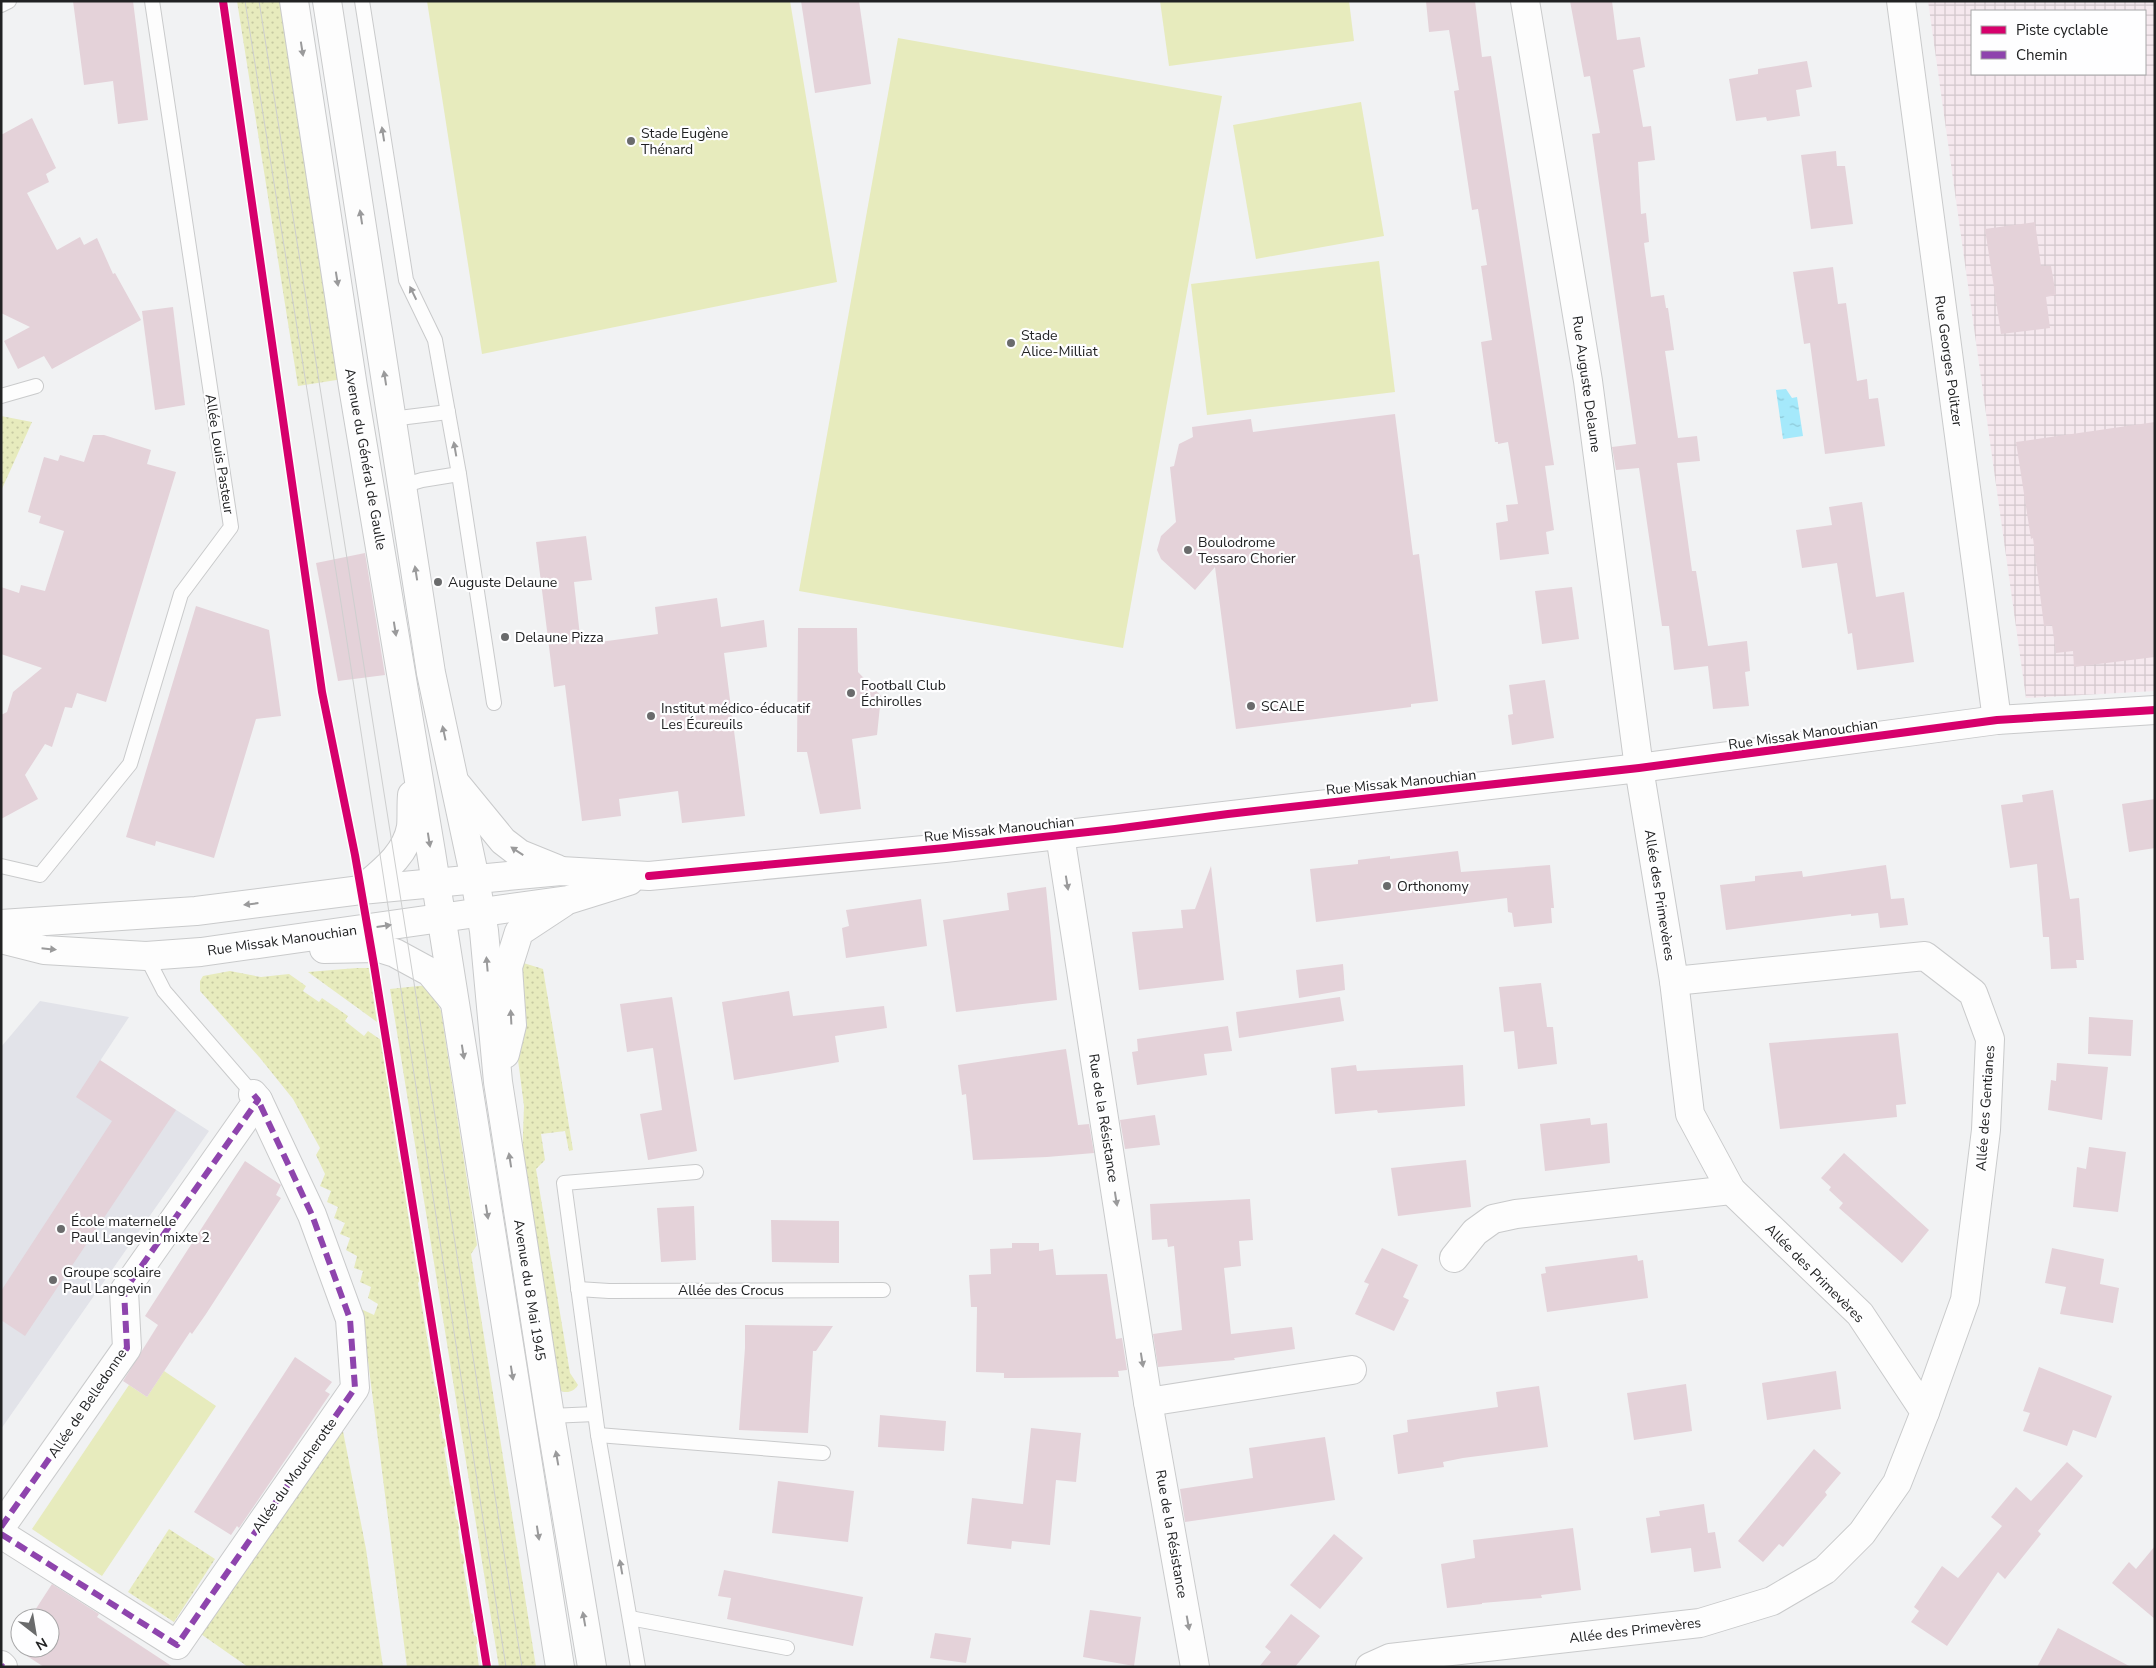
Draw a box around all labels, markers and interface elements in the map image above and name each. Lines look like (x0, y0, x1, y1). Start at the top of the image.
legend (1971, 10, 2146, 75)
text: Piste cyclable (2016, 20, 2108, 40)
one-way arrow (298, 42, 306, 58)
text: Chemin (2016, 45, 2067, 65)
place label: Stade Eugène Thénard (641, 124, 728, 159)
one-way arrow (378, 126, 386, 142)
marker: Stade Eugène Thénard (625, 135, 637, 147)
one-way arrow (356, 209, 364, 225)
one-way arrow (333, 272, 341, 288)
one-way arrow (408, 286, 416, 300)
street label: Rue Georges Politzer (1930, 294, 1967, 428)
street label: Rue Auguste Delaune (1568, 315, 1605, 454)
place label: Stade Alice-Milliat (1021, 326, 1098, 361)
marker: Stade Alice-Milliat (1005, 337, 1017, 349)
street label: Avenue du Général de Gaulle (340, 367, 391, 551)
one-way arrow (381, 370, 389, 386)
street label: Allée Louis Pasteur (201, 393, 238, 516)
one-way arrow (450, 440, 458, 456)
place label: Boulodrome Tessaro Chorier (1198, 533, 1296, 568)
marker: Boulodrome Tessaro Chorier (1182, 544, 1194, 556)
one-way arrow (411, 565, 419, 581)
place label: Auguste Delaune (448, 573, 557, 592)
marker: Auguste Delaune (432, 576, 444, 588)
one-way arrow (391, 622, 399, 638)
place label: Delaune Pizza (515, 628, 604, 647)
marker: Delaune Pizza (499, 631, 511, 643)
place label: Football Club Échirolles (861, 676, 946, 711)
marker: Football Club Échirolles (845, 687, 857, 699)
place label: SCALE (1261, 697, 1305, 716)
place label: Institut médico-éducatif Les Écureuils (661, 699, 810, 734)
marker: SCALE (1245, 700, 1257, 712)
marker: Institut médico-éducatif Les Écureuils (645, 710, 657, 722)
street label: Rue Missak Manouchian (1727, 715, 1879, 754)
one-way arrow (440, 726, 448, 741)
street label: Rue Missak Manouchian (1325, 765, 1477, 800)
street label: Rue Missak Manouchian (923, 812, 1075, 847)
street label: Allée des Primevères (1640, 828, 1679, 962)
one-way arrow (426, 832, 434, 848)
one-way arrow (510, 846, 523, 855)
one-way arrow (1063, 876, 1071, 892)
place label: Orthonomy (1397, 877, 1469, 896)
marker: Orthonomy (1381, 880, 1393, 892)
one-way arrow (243, 901, 259, 909)
street label: Rue Missak Manouchian (206, 921, 358, 960)
one-way arrow (376, 921, 392, 929)
one-way arrow (41, 946, 57, 954)
one-way arrow (483, 955, 491, 971)
one-way arrow (507, 1009, 515, 1025)
one-way arrow (459, 1044, 467, 1060)
street label: Allée des Gentianes (1972, 1044, 1999, 1172)
street label: Rue de la Résistance (1084, 1052, 1123, 1184)
one-way arrow (506, 1151, 514, 1167)
one-way arrow (1113, 1192, 1121, 1208)
one-way arrow (484, 1204, 492, 1220)
place label: École maternelle Paul Langevin mixte 2 (71, 1212, 210, 1247)
street label: Avenue du 8 Mai 1945 (509, 1218, 550, 1362)
street label: Allée des Primevères (1761, 1220, 1869, 1327)
marker: École maternelle Paul Langevin mixte 2 (55, 1223, 67, 1235)
place label: Groupe scolaire Paul Langevin (63, 1263, 161, 1298)
marker: Groupe scolaire Paul Langevin (47, 1274, 59, 1286)
street label: Allée des Crocus (678, 1281, 784, 1300)
street label: Allée de Belledonne (44, 1345, 131, 1462)
one-way arrow (1138, 1352, 1146, 1368)
one-way arrow (509, 1365, 517, 1381)
street label: Allée du Moucherotte (248, 1414, 341, 1536)
one-way arrow (552, 1450, 560, 1466)
street label: Rue de la Résistance (1151, 1468, 1192, 1600)
one-way arrow (534, 1525, 542, 1541)
one-way arrow (617, 1558, 625, 1574)
north arrow (10, 1608, 60, 1658)
one-way arrow (580, 1610, 588, 1626)
street label: Allée des Primevères (1568, 1613, 1702, 1648)
one-way arrow (1184, 1616, 1192, 1632)
text: N (32, 1633, 51, 1655)

